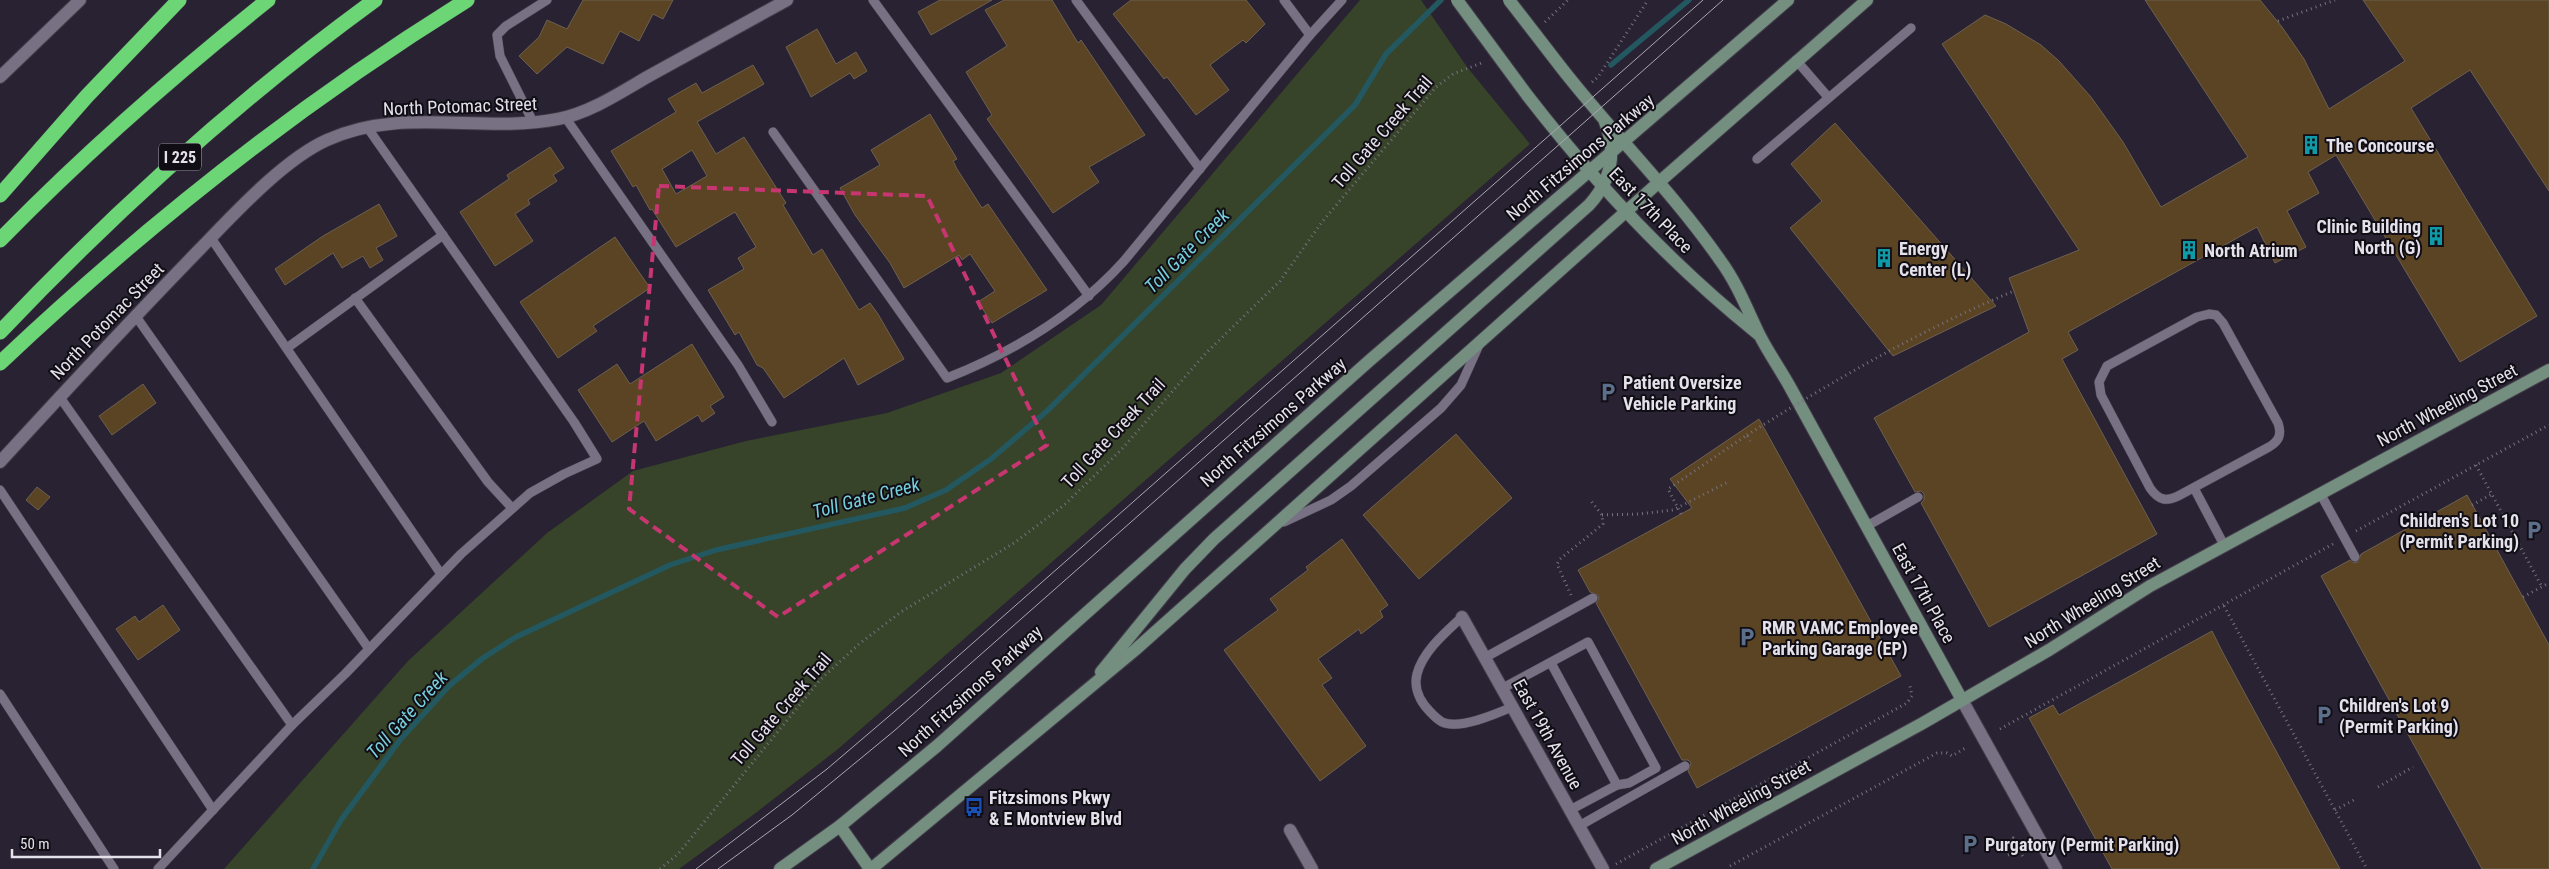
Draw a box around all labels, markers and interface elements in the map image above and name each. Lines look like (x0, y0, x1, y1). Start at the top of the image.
street label: Toll Gate Creek Trail (1327, 71, 1437, 193)
street label: North Fitzsimons Parkway (1502, 89, 1658, 225)
street label: North Potomac Street (383, 93, 537, 119)
building icon: The Concourse (2300, 134, 2322, 156)
place label: The Concourse (2326, 135, 2435, 156)
road number: I 225 (159, 144, 201, 170)
street label: East 17th Place (1605, 163, 1697, 257)
water label: Toll Gate Creek (1140, 203, 1235, 298)
place label: Clinic Building North (G) (2316, 216, 2421, 259)
building icon: Clinic Building North (G) (2425, 225, 2447, 247)
place label: Energy Center (L) (1899, 238, 1971, 281)
building icon: North Atrium (2178, 239, 2200, 261)
place label: North Atrium (2204, 240, 2298, 261)
building icon: Energy Center (L) (1873, 247, 1895, 269)
street label: North Potomac Street (46, 258, 168, 384)
street label: North Fitzsimons Parkway (1196, 353, 1350, 491)
street label: North Wheeling Street (2373, 359, 2521, 451)
place label: Patient Oversize Vehicle Parking (1623, 372, 1742, 414)
street label: Toll Gate Creek Trail (1057, 374, 1169, 492)
parking icon: Patient Oversize Vehicle Parking (1597, 381, 1619, 403)
water label: Toll Gate Creek (810, 472, 923, 523)
place label: Children's Lot 10 (Permit Parking) (2399, 510, 2519, 553)
parking icon: Children's Lot 10 (Permit Parking) (2523, 519, 2545, 541)
street label: East 17th Place (1888, 540, 1960, 646)
street label: North Wheeling Street (2020, 552, 2164, 652)
place label: RMR VAMC Employee Parking Garage (EP) (1762, 617, 1918, 660)
street label: North Fitzsimons Parkway (894, 621, 1047, 761)
parking icon: RMR VAMC Employee Parking Garage (EP) (1736, 626, 1758, 648)
street label: Toll Gate Creek Trail (726, 648, 836, 770)
water label: Toll Gate Creek (362, 666, 453, 764)
street label: East 19th Avenue (1509, 675, 1587, 793)
place label: Children's Lot 9 (Permit Parking) (2339, 695, 2459, 738)
parking icon: Children's Lot 9 (Permit Parking) (2313, 704, 2335, 726)
street label: North Wheeling Street (1668, 755, 1814, 849)
place label: Fitzsimons Pkwy & E Montview Blvd (989, 787, 1122, 829)
bus stop icon: Fitzsimons Pkwy & E Montview Blvd (963, 796, 985, 818)
scale bar (12, 826, 160, 858)
parking icon: Purgatory (Permit Parking) (1959, 833, 1981, 855)
place label: Purgatory (Permit Parking) (1985, 834, 2179, 856)
text: 50 m (20, 835, 50, 853)

